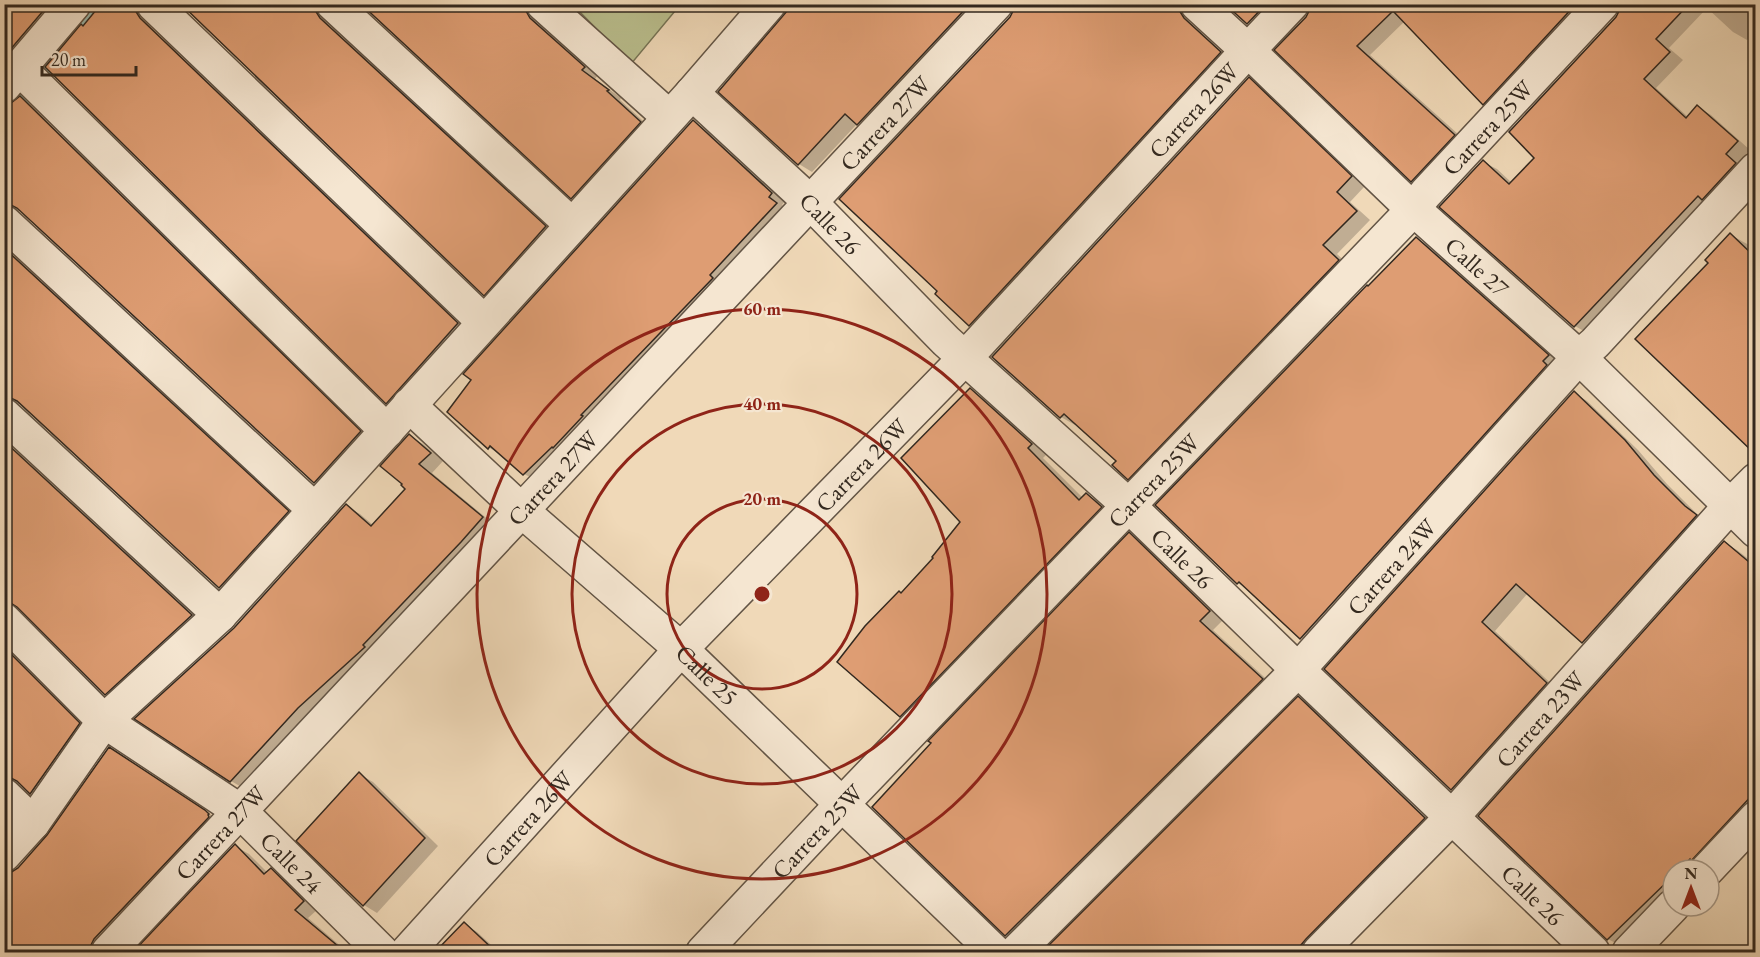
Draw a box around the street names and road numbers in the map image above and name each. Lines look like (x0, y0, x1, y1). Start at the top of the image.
street label: Carrera 26W (1141, 55, 1246, 164)
street label: Carrera 27W (832, 68, 937, 177)
street label: Carrera 25W (1435, 72, 1540, 182)
street label: Calle 26 (793, 185, 868, 261)
street label: Calle 27 (1439, 230, 1516, 303)
street label: Carrera 26W (808, 410, 914, 518)
street label: Carrera 27W (500, 423, 605, 532)
street label: Carrera 25W (1100, 426, 1206, 534)
street label: Carrera 24W (1340, 511, 1443, 621)
street label: Calle 26 (1145, 520, 1220, 595)
street label: Calle 25 (669, 637, 745, 712)
street label: Carrera 23W (1488, 663, 1592, 774)
street label: Carrera 26W (476, 763, 580, 873)
street label: Carrera 25W (764, 776, 870, 885)
street label: Carrera 27W (168, 777, 273, 887)
street label: Calle 24 (254, 825, 330, 900)
street label: Calle 26 (1495, 857, 1571, 932)

